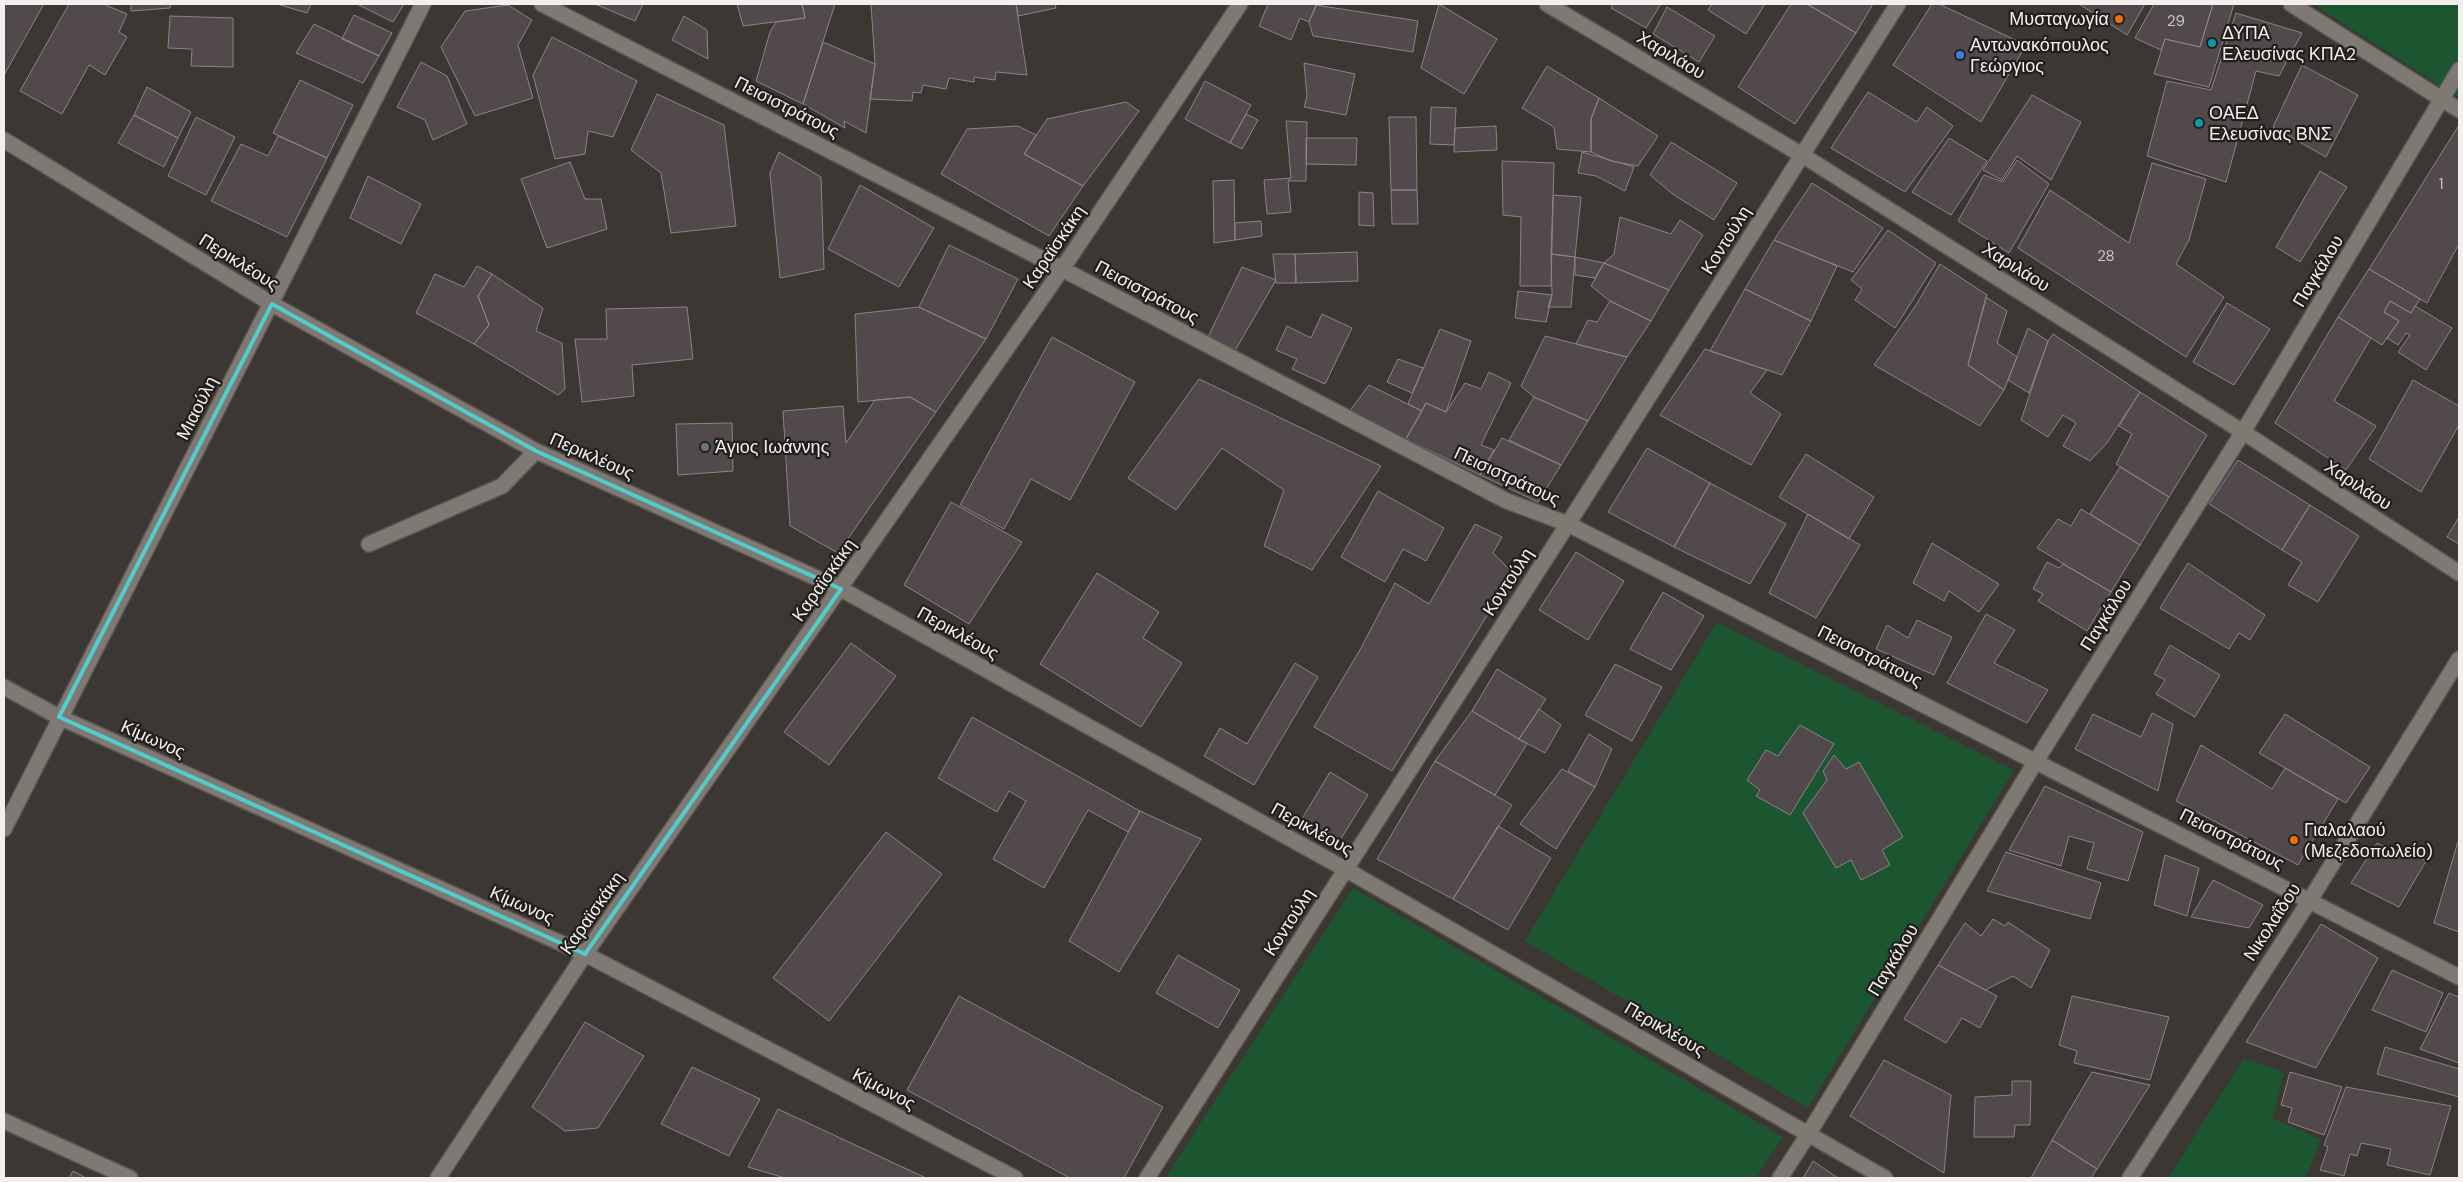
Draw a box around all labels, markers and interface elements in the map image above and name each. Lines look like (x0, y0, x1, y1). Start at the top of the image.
place label: Μυσταγωγία (2009, 7, 2109, 31)
house number: 29 (2167, 11, 2185, 31)
marker: Μυσταγωγία (2113, 13, 2125, 25)
place label: ΔΥΠΑ Ελευσίνας ΚΠΑ2 (2222, 21, 2356, 66)
street label: Χαριλάου (1632, 25, 1710, 85)
place label: Αντωνακόπουλος Γεώργιος (1970, 33, 2109, 78)
marker: ΔΥΠΑ Ελευσίνας ΚΠΑ2 (2206, 37, 2218, 49)
marker: Αντωνακόπουλος Γεώργιος (1954, 49, 1966, 61)
street label: Πεισιστράτους (731, 70, 844, 144)
place label: ΟΑΕΔ Ελευσίνας ΒΝΣ (2209, 101, 2332, 146)
marker: ΟΑΕΔ Ελευσίνας ΒΝΣ (2193, 117, 2205, 129)
house number: 1 (2439, 174, 2443, 194)
street label: Καραϊσκάκη (1017, 200, 1091, 294)
street label: Κοντούλη (1696, 201, 1756, 279)
street label: Περικλέους (195, 228, 284, 296)
street label: Παγκάλου (2287, 230, 2349, 312)
street label: Χαριλάου (1978, 237, 2054, 297)
house number: 28 (2097, 246, 2115, 266)
street label: Πεισιστράτους (1091, 255, 1203, 330)
street label: Μιαούλη (171, 372, 223, 444)
street label: Περικλέους (546, 427, 638, 485)
place label: Άγιος Ιωάννης (715, 435, 830, 459)
marker: Άγιος Ιωάννης (699, 441, 711, 453)
street label: Πεισιστράτους (1450, 441, 1564, 511)
street label: Χαριλάου (2320, 454, 2396, 516)
street label: Καραϊσκάκη (787, 534, 861, 626)
street label: Κοντούλη (1477, 543, 1539, 621)
street label: Παγκάλου (2075, 575, 2137, 655)
street label: Περικλέους (913, 601, 1003, 665)
street label: Πεισιστράτους (1814, 619, 1927, 693)
street label: Κίμωνος (117, 714, 189, 764)
street label: Περικλέους (1267, 797, 1357, 861)
street label: Πεισιστράτους (2176, 802, 2289, 876)
place label: Γιαλαλαού (Μεζεδοπωλείο) (2304, 818, 2433, 863)
marker: Γιαλαλαού (Μεζεδοπωλείο) (2288, 834, 2300, 846)
street label: Καραϊσκάκη (555, 867, 629, 959)
street label: Νικολαΐδου (2238, 878, 2306, 966)
street label: Κίμωνος (486, 880, 558, 930)
street label: Κοντούλη (1258, 883, 1320, 961)
street label: Παγκάλου (1862, 919, 1924, 1001)
street label: Περικλέους (1620, 996, 1710, 1062)
street label: Κίμωνος (848, 1062, 920, 1116)

